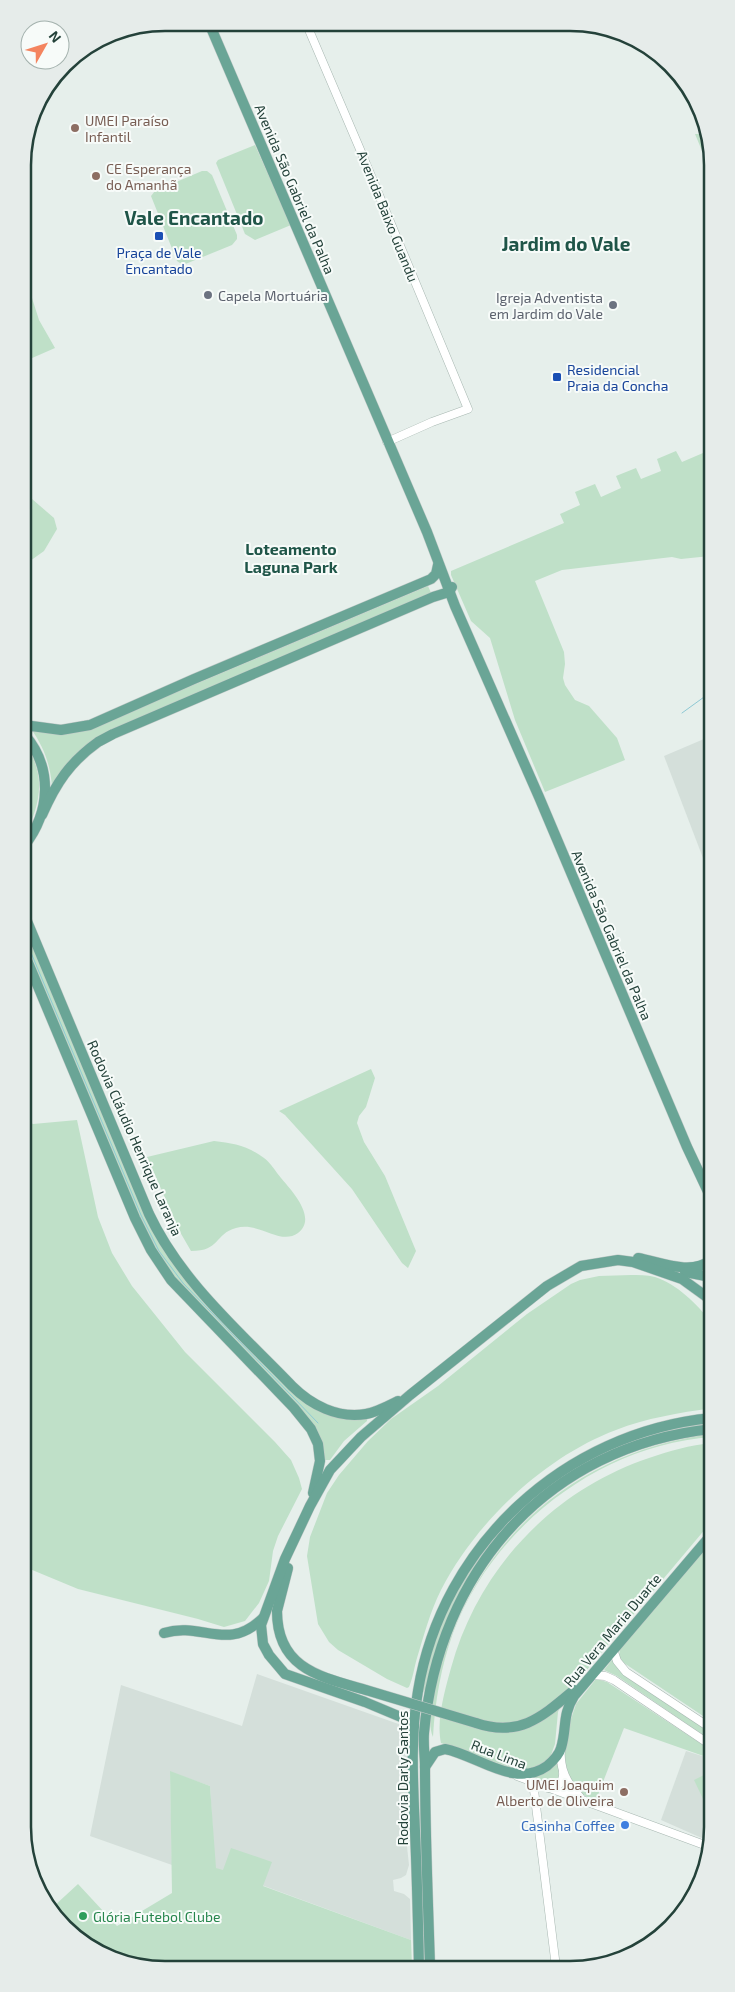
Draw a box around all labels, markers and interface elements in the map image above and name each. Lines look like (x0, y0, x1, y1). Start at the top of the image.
north arrow (20, 20, 70, 70)
text: N (46, 27, 65, 46)
street label: Avenida São Gabriel da Palha (251, 101, 339, 277)
place label: UMEI Paraíso Infantil (85, 112, 169, 145)
marker: UMEI Paraíso Infantil (69, 122, 81, 134)
street label: Avenida Baixo Guandu (354, 148, 422, 284)
place label: CE Esperança do Amanhã (106, 160, 192, 193)
marker: CE Esperança do Amanhã (90, 170, 102, 182)
district label: Vale Encantado (124, 206, 264, 229)
marker: Praça de Vale Encantado (153, 230, 165, 242)
district label: Jardim do Vale (502, 232, 631, 255)
place label: Praça de Vale Encantado (116, 244, 202, 277)
place label: Capela Mortuária (218, 287, 328, 304)
marker: Capela Mortuária (202, 289, 214, 301)
place label: Igreja Adventista em Jardim do Vale (489, 289, 603, 322)
marker: Igreja Adventista em Jardim do Vale (607, 299, 619, 311)
place label: Residencial Praia da Concha (567, 361, 668, 394)
marker: Residencial Praia da Concha (551, 371, 563, 383)
district label: Loteamento Laguna Park (244, 539, 338, 576)
street label: Avenida São Gabriel da Palha (568, 847, 656, 1023)
street label: Rodovia Cláudio Henrique Laranja (84, 1037, 186, 1239)
street label: Rua Vera Maria Duarte (560, 1570, 664, 1690)
street label: Rodovia Darly Santos (394, 1711, 411, 1845)
street label: Rua Lima (469, 1736, 529, 1772)
place label: UMEI Joaquim Alberto de Oliveira (496, 1776, 614, 1809)
marker: UMEI Joaquim Alberto de Oliveira (618, 1786, 630, 1798)
place label: Casinha Coffee (521, 1817, 615, 1834)
marker: Casinha Coffee (619, 1819, 631, 1831)
place label: Glória Futebol Clube (93, 1908, 220, 1925)
marker: Glória Futebol Clube (77, 1910, 89, 1922)

